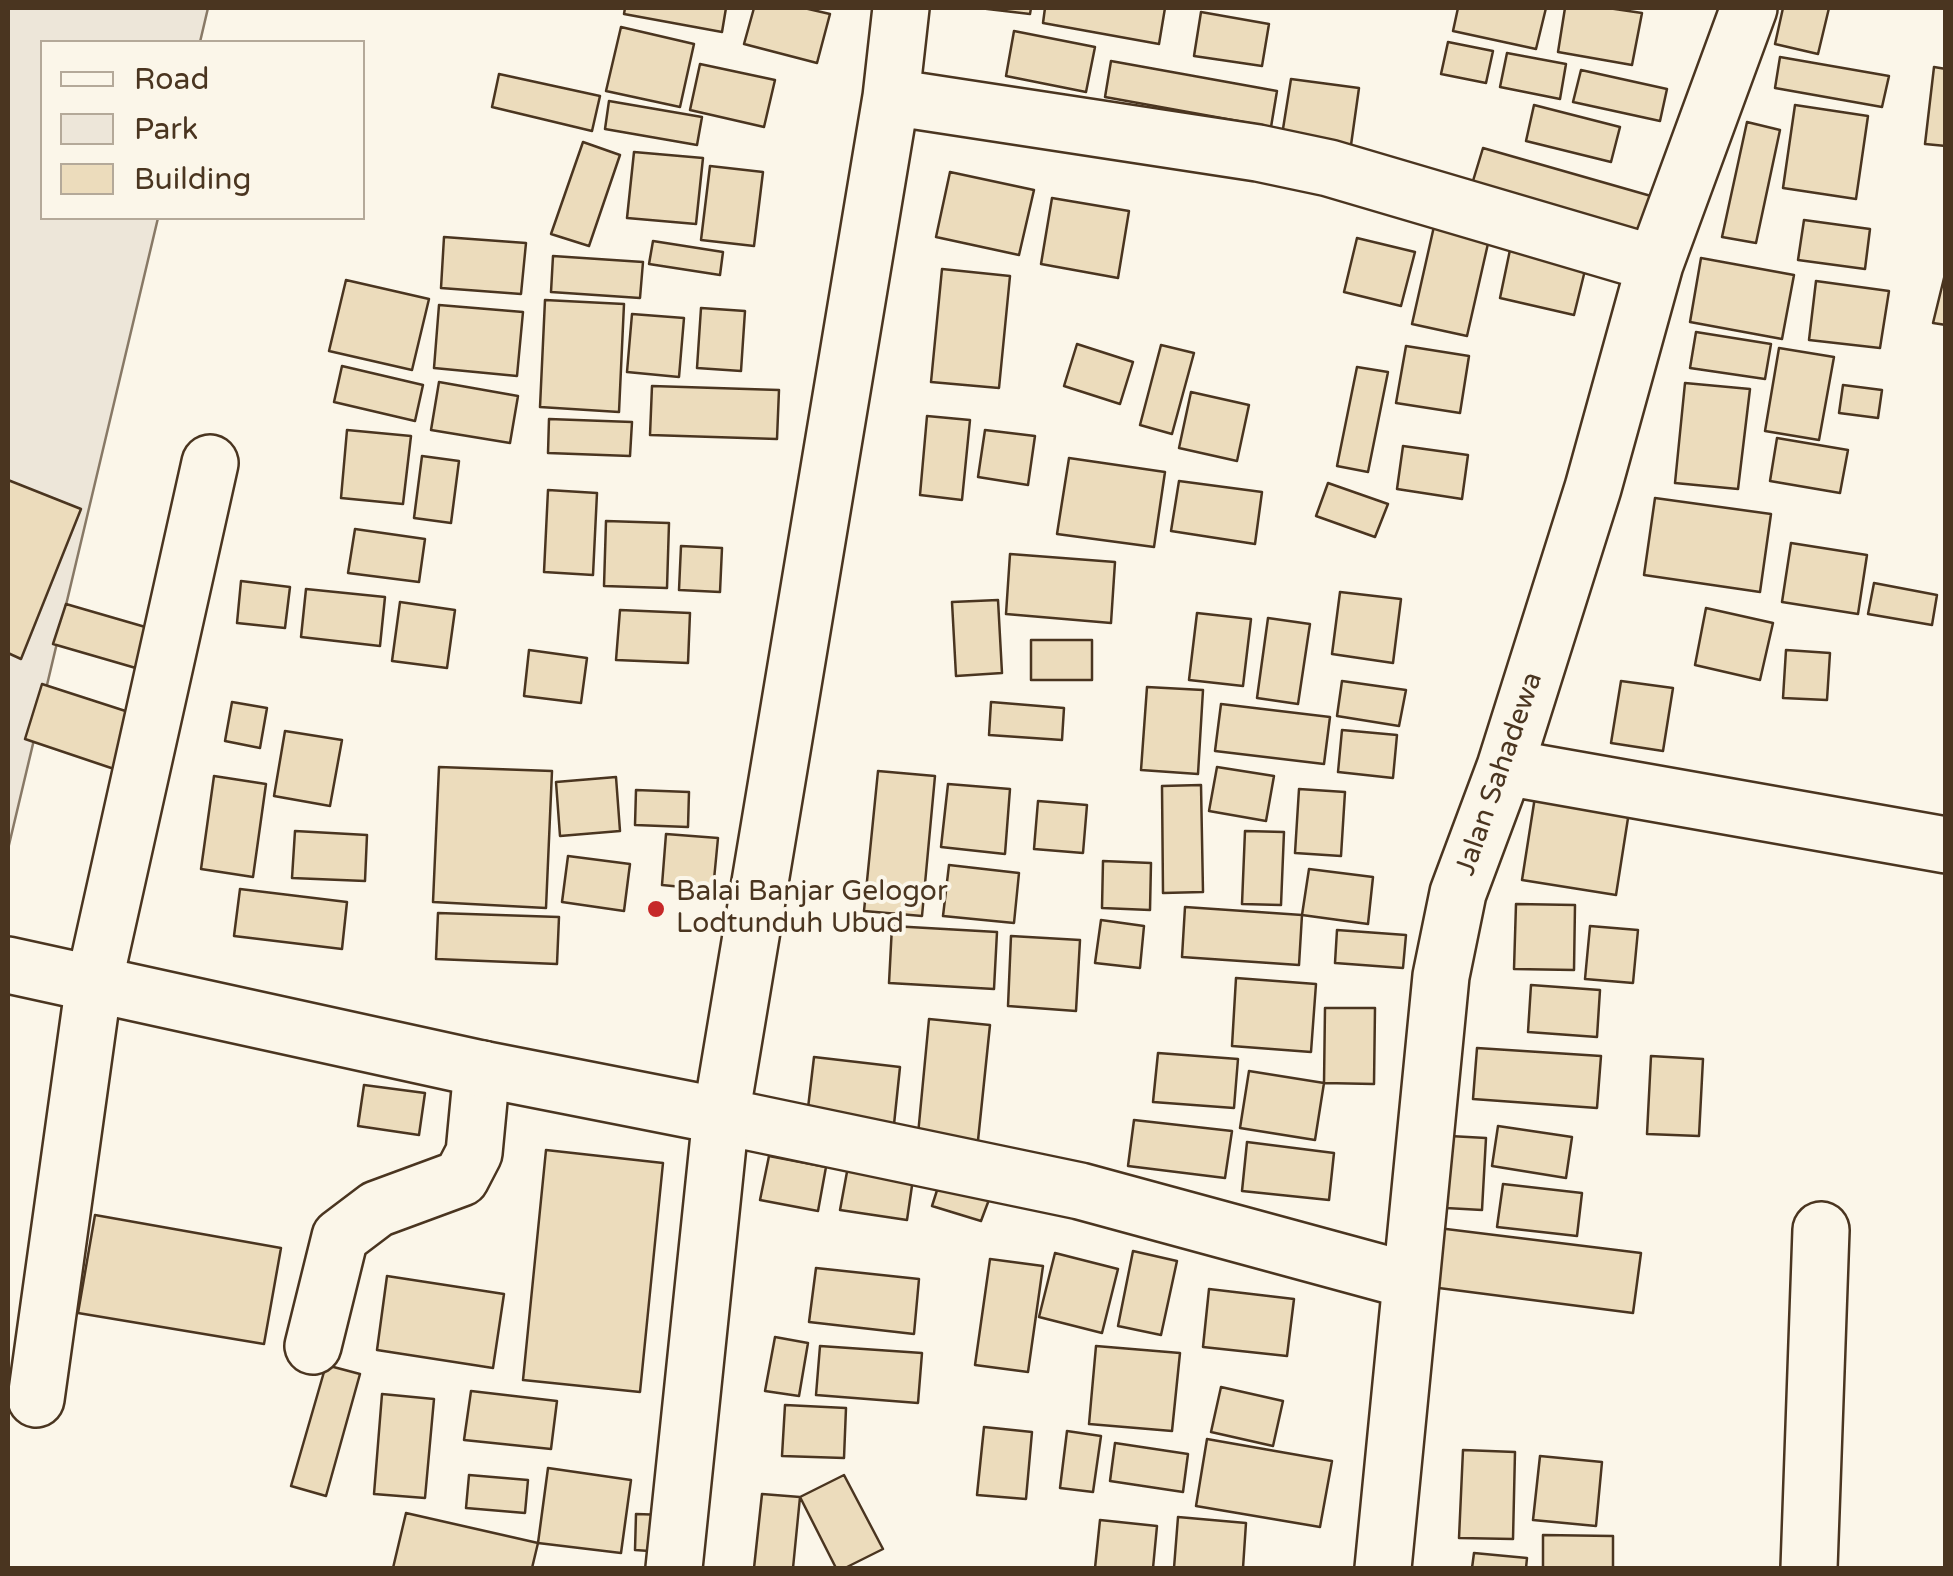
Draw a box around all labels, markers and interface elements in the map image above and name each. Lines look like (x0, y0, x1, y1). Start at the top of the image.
legend (40, 40, 365, 220)
text: Road (134, 61, 209, 98)
text: Park (134, 111, 198, 148)
text: Building (134, 161, 251, 198)
street label: Jalan Sahadewa (1449, 668, 1551, 880)
place label: Balai Banjar Gelogor Lodtunduh Ubud (676, 876, 948, 942)
marker: Balai Banjar Gelogor Lodtunduh Ubud (645, 898, 667, 920)

